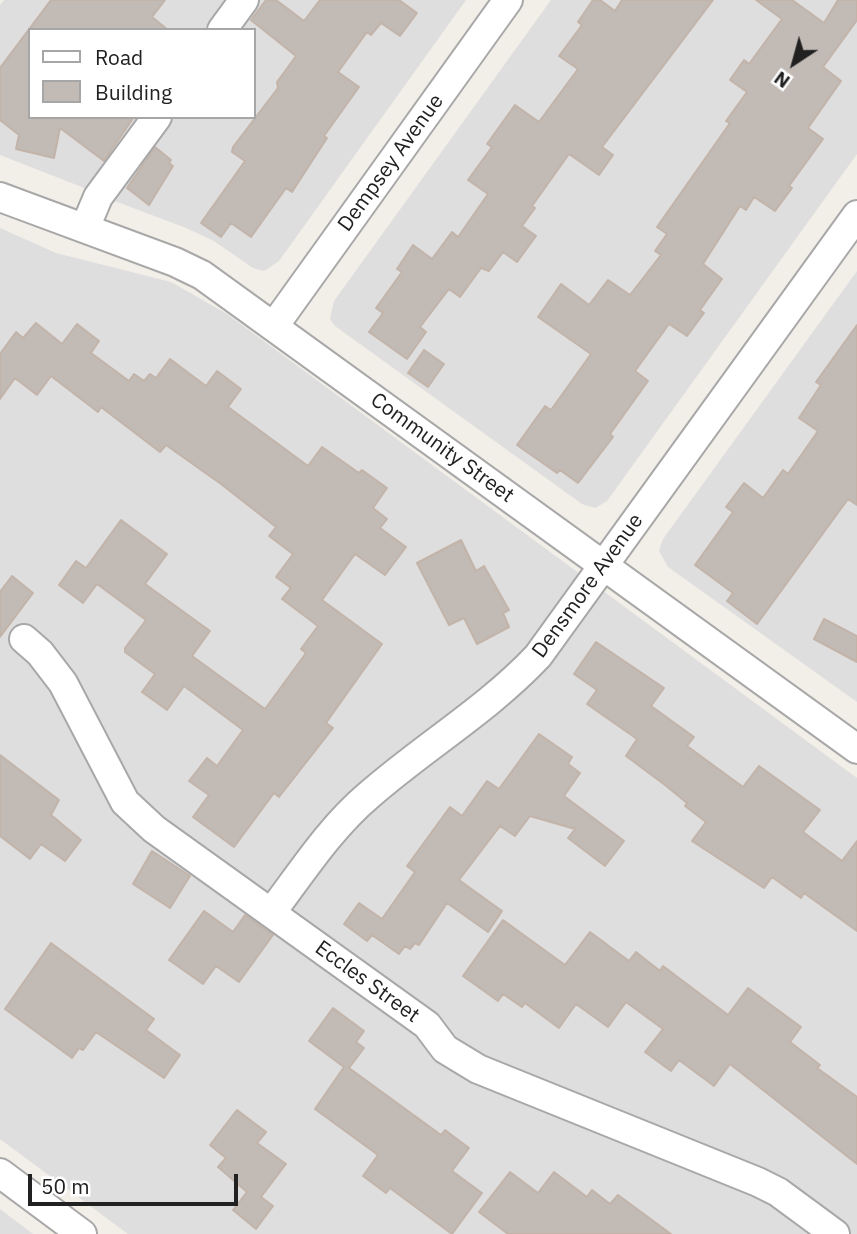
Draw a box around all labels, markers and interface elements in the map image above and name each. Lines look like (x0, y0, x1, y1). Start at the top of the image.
legend (28, 28, 256, 119)
north arrow (759, 28, 829, 98)
text: Road (95, 43, 143, 71)
text: N (769, 66, 794, 94)
text: Building (95, 78, 172, 106)
street label: Dempsey Avenue (333, 90, 449, 236)
street label: Community Street (365, 388, 519, 508)
street label: Densmore Avenue (527, 509, 649, 663)
street label: Eccles Street (310, 936, 424, 1028)
scale bar (32, 1160, 242, 1204)
text: 50 m (41, 1172, 90, 1200)

